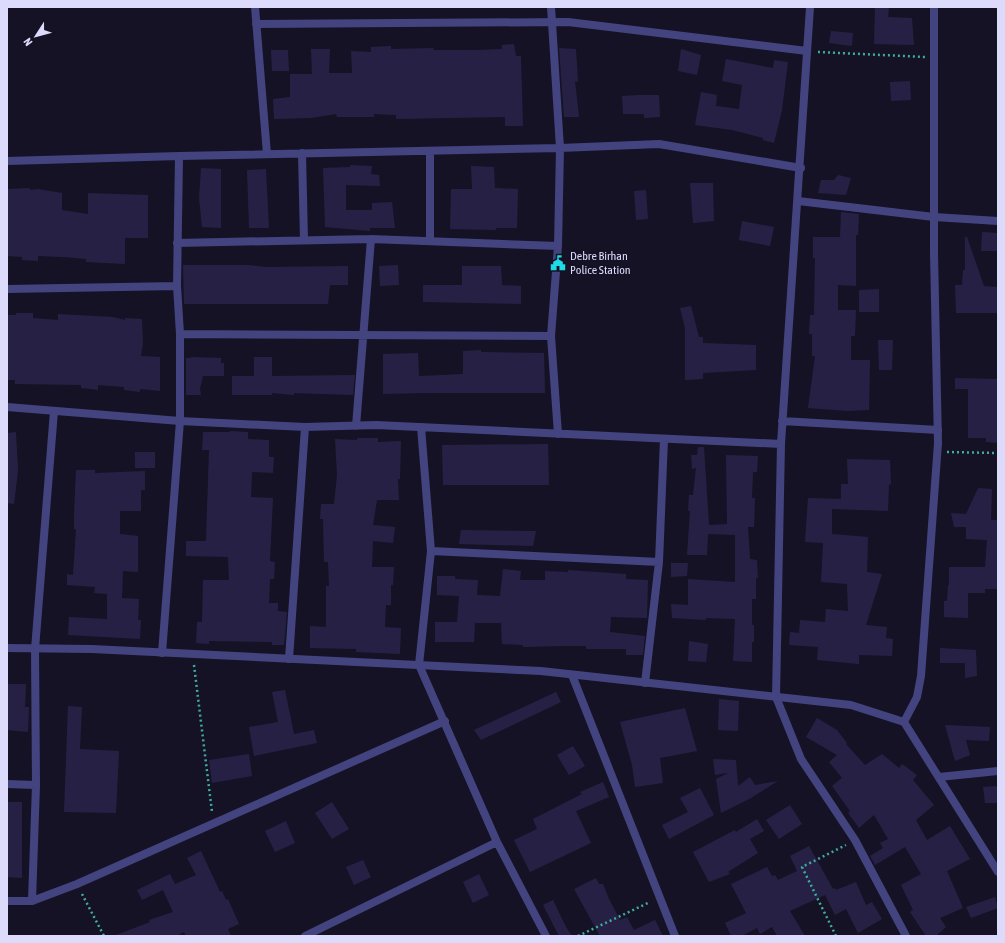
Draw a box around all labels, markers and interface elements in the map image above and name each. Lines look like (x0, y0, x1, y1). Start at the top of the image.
north arrow (16, 16, 56, 56)
text: N (21, 36, 35, 48)
place label: Debre Birhan Police Station (570, 249, 631, 277)
public building icon: Debre Birhan Police Station (549, 254, 567, 272)

